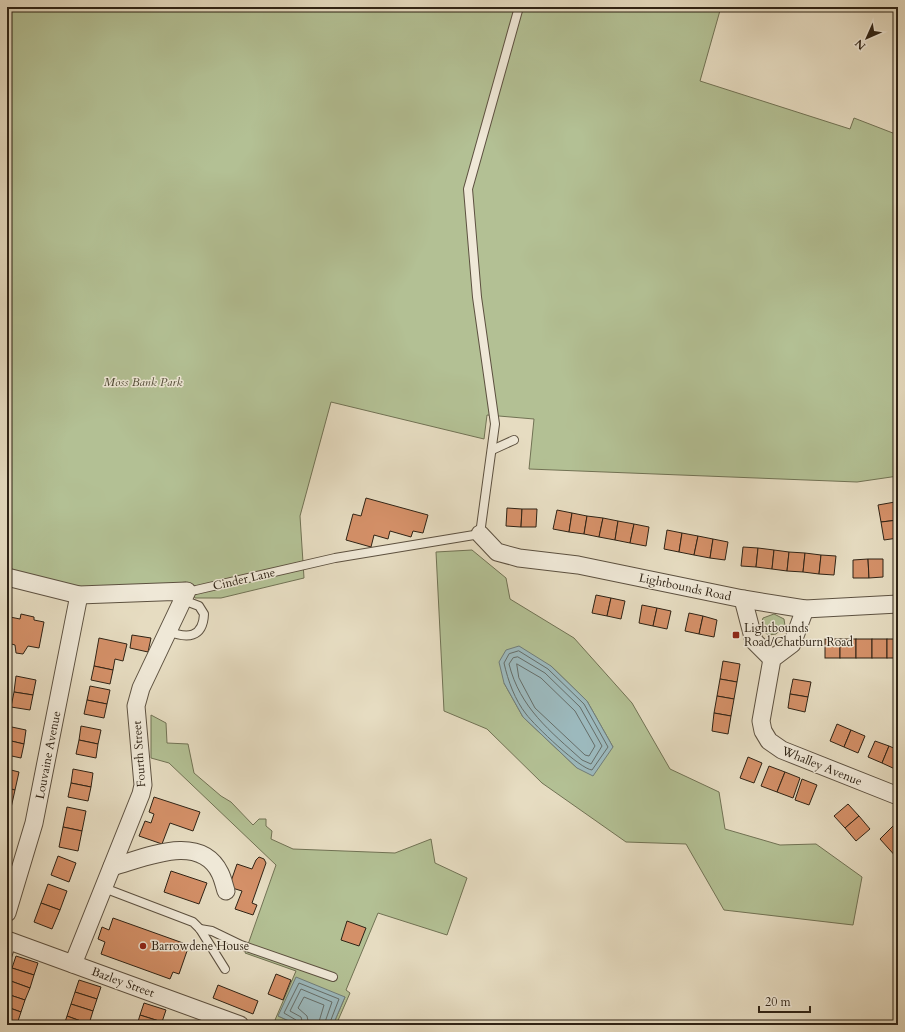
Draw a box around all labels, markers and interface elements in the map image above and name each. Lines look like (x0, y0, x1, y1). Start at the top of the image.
north arrow (847, 18, 887, 58)
text: N (851, 36, 869, 53)
park label: Moss Bank Park (104, 374, 182, 390)
street label: Cinder Lane (211, 564, 277, 594)
street label: Lightbounds Road (637, 569, 733, 605)
place label: Lightbounds Road/Chatburn Road (744, 620, 853, 650)
marker: Lightbounds Road/Chatburn Road (731, 630, 741, 640)
street label: Louvaine Avenue (32, 710, 64, 800)
street label: Fourth Street (129, 720, 149, 788)
street label: Whalley Avenue (779, 742, 864, 789)
place label: Barrowdene House (151, 938, 249, 954)
marker: Barrowdene House (138, 941, 148, 951)
street label: Bazley Street (89, 963, 157, 1001)
scale bar (759, 988, 810, 1014)
text: 20 m (765, 994, 792, 1010)

